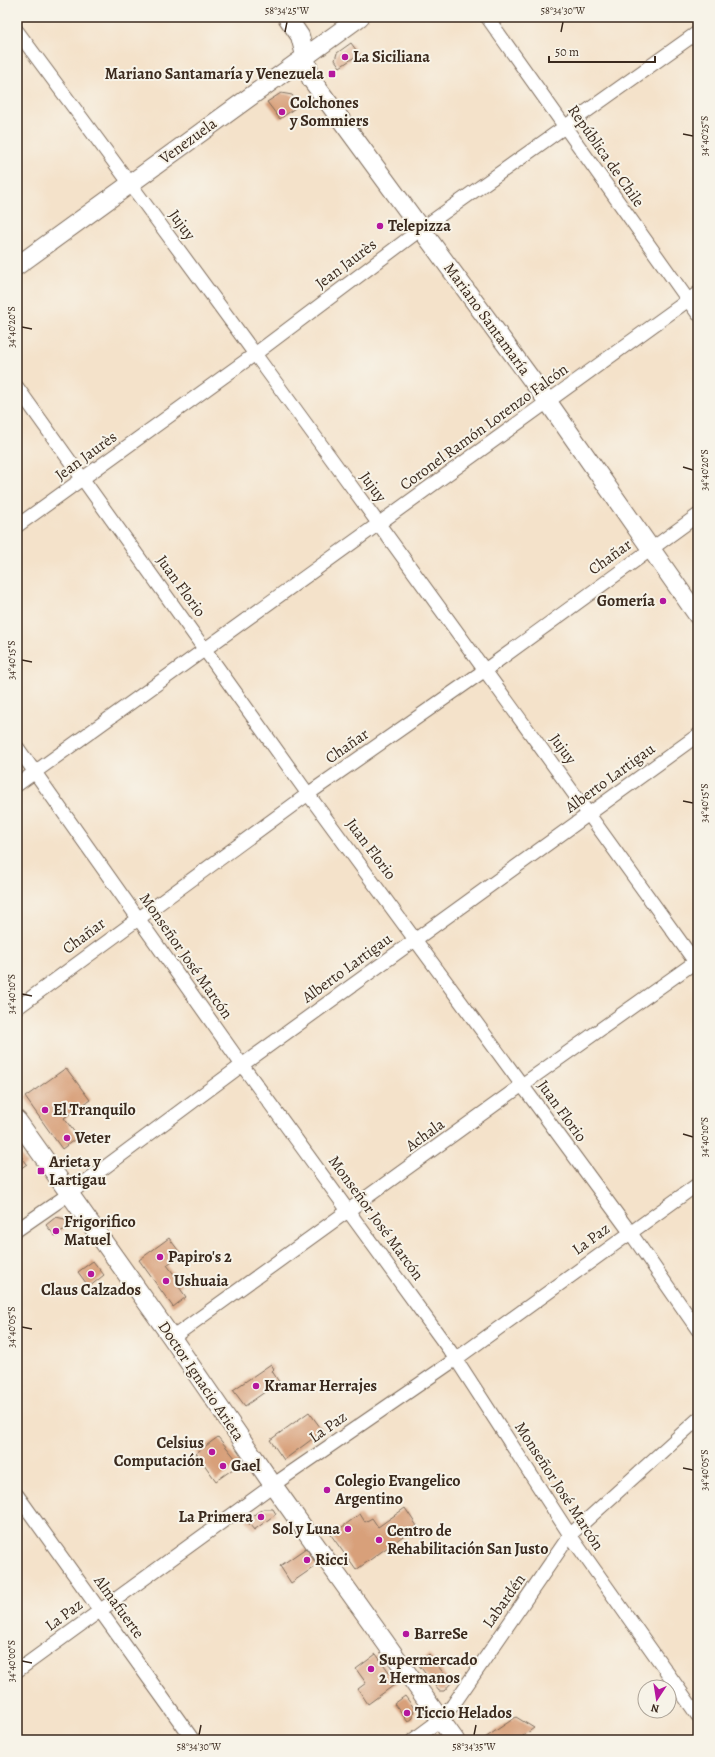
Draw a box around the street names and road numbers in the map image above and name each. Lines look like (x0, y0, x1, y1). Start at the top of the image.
street label: República de Chile (562, 100, 650, 212)
street label: Venezuela (154, 112, 222, 170)
street label: Jujuy (163, 205, 201, 246)
street label: Jean Jaurès (311, 234, 381, 294)
street label: Mariano Santamaría (438, 258, 536, 380)
street label: Coronel Ramón Lorenzo Falcón (395, 358, 573, 496)
street label: Jean Jaurès (51, 426, 121, 486)
street label: Jujuy (354, 467, 392, 508)
street label: Chañar (584, 534, 636, 580)
street label: Juan Florio (151, 551, 211, 621)
street label: Chañar (321, 723, 373, 769)
street label: Jujuy (544, 729, 582, 770)
street label: Alberto Lartigau (560, 738, 660, 819)
street label: Juan Florio (341, 814, 401, 884)
street label: Monseñor José Marcón (134, 889, 238, 1024)
street label: Chañar (58, 913, 110, 959)
street label: Alberto Lartigau (297, 928, 397, 1009)
street label: Juan Florio (532, 1076, 592, 1146)
street label: Achala (400, 1113, 449, 1157)
street label: Monseñor José Marcón (323, 1151, 429, 1285)
street label: La Paz (568, 1218, 614, 1260)
street label: Doctor Ignacio Arieta (153, 1317, 250, 1446)
street label: La Paz (304, 1406, 352, 1448)
street label: Monseñor José Marcón (509, 1417, 609, 1555)
street label: Labardén (477, 1569, 531, 1633)
street label: Almafuerte (88, 1570, 149, 1643)
street label: La Paz (41, 1594, 87, 1636)

